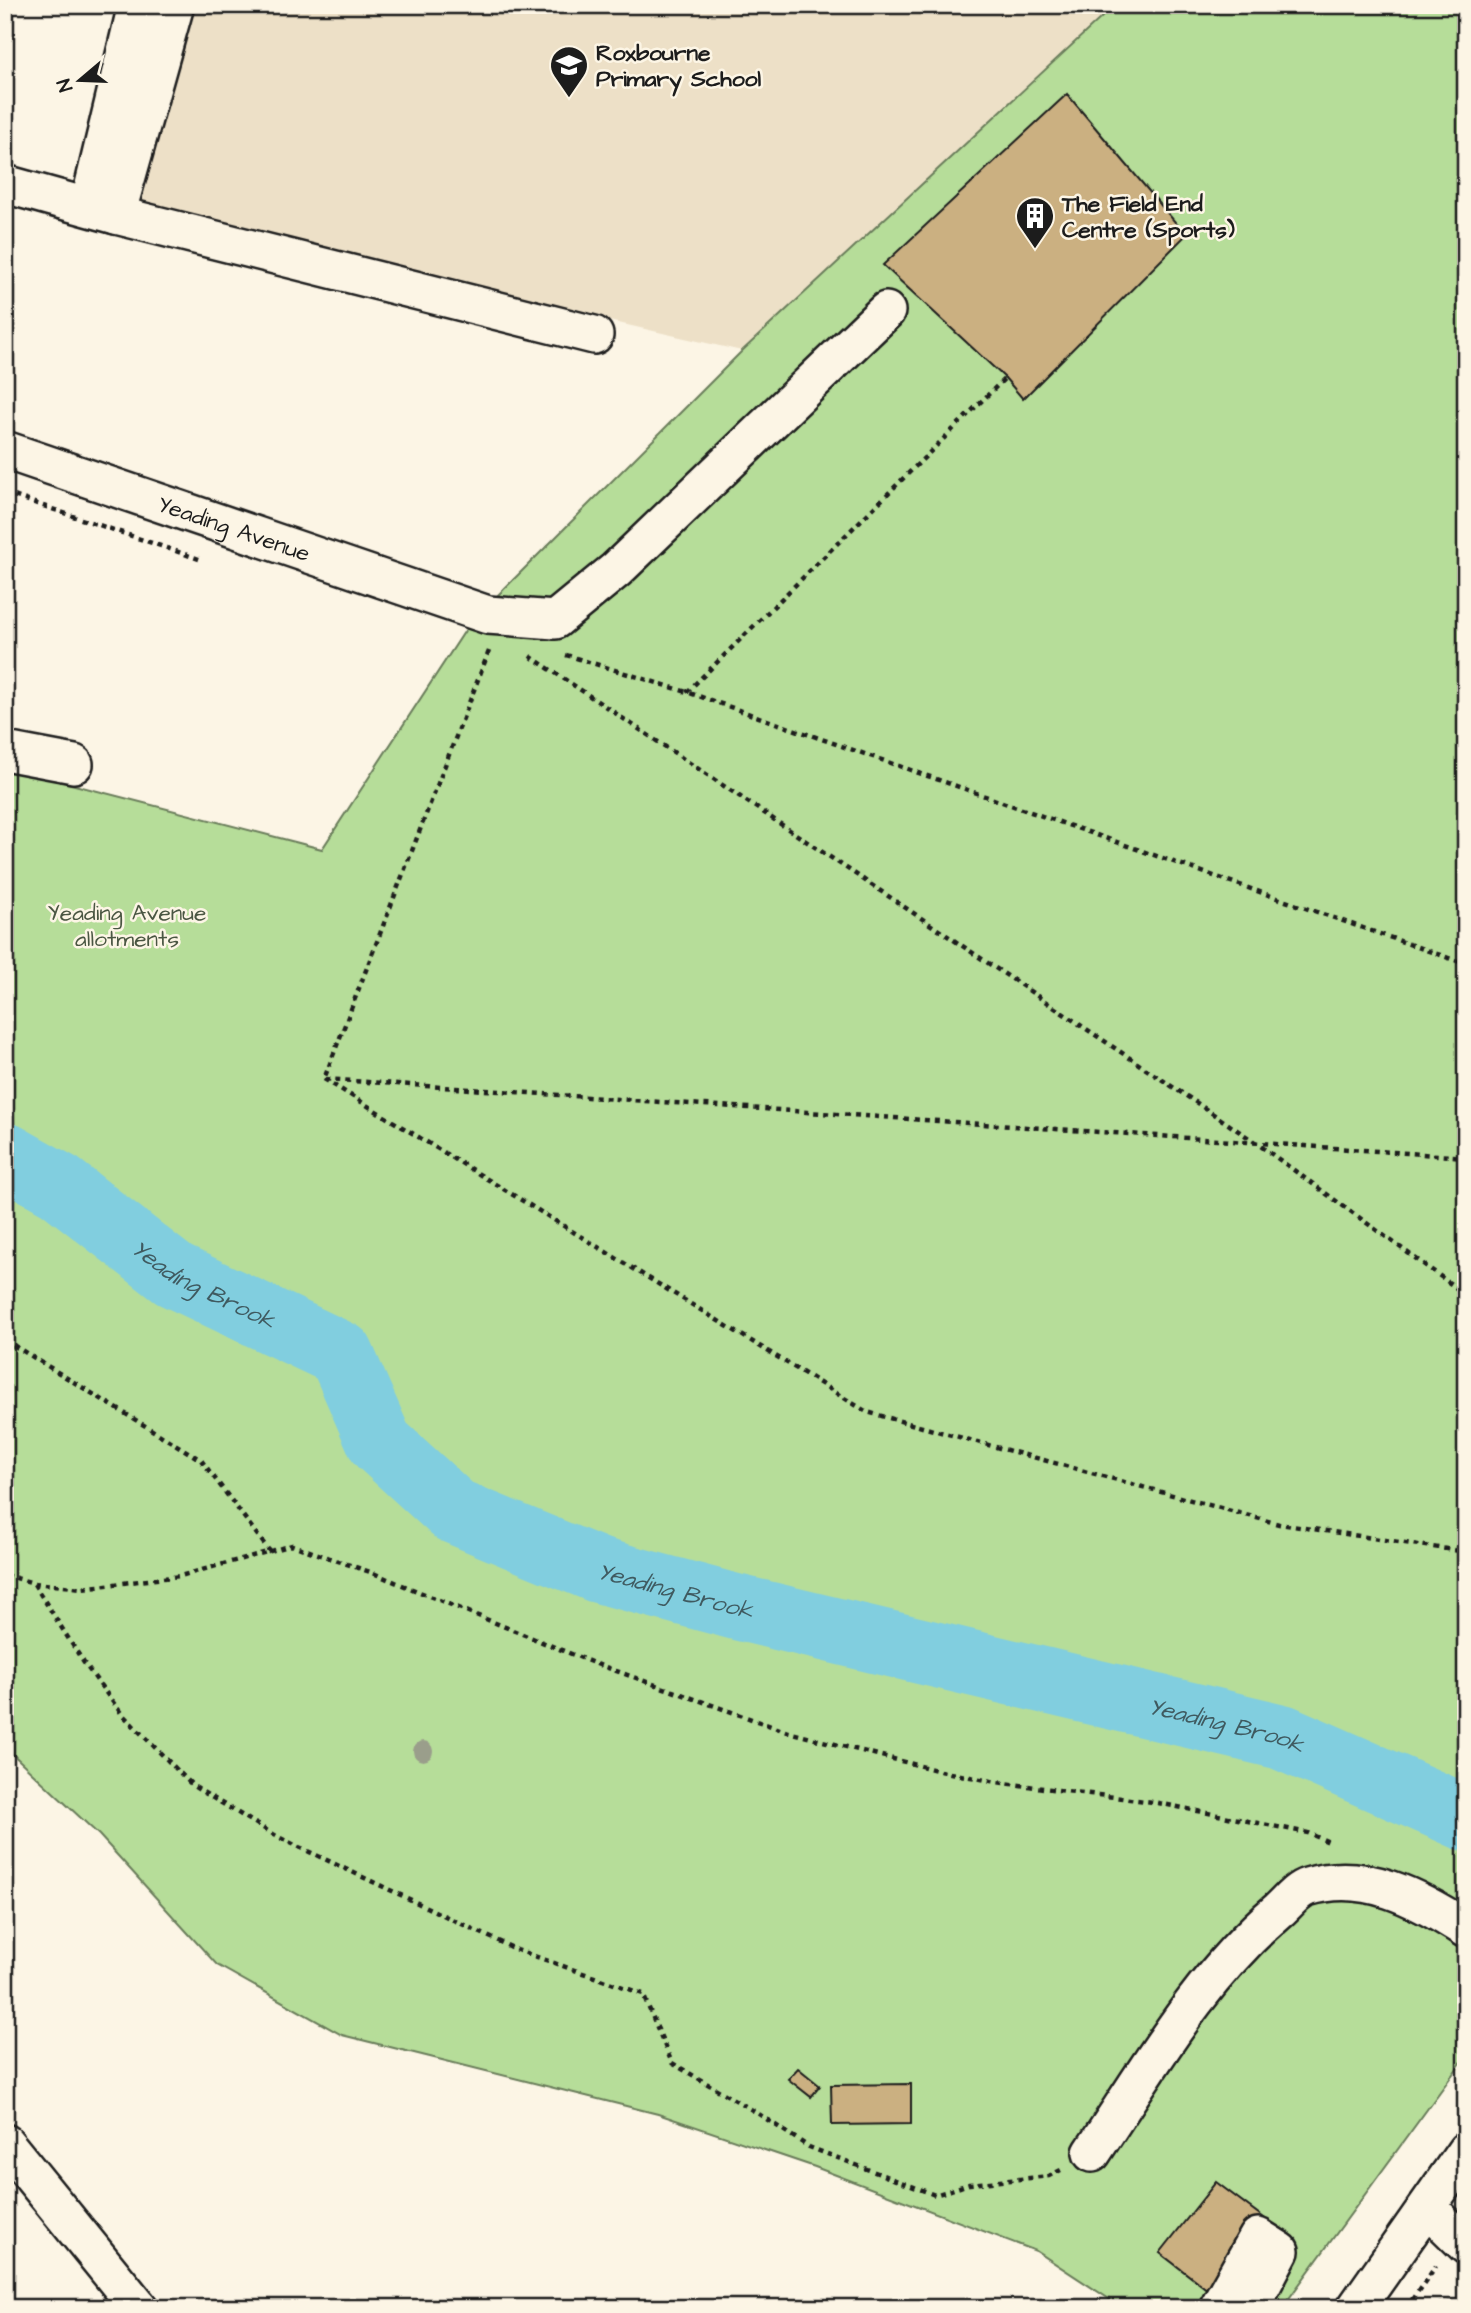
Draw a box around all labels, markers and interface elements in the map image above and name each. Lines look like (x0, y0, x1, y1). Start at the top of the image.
place label: Roxbourne Primary School (596, 37, 762, 97)
school or university icon: Roxbourne Primary School (548, 44, 590, 99)
north arrow (46, 46, 116, 116)
text: N (51, 75, 80, 95)
place label: The Field End Centre (Sports) (1061, 188, 1235, 246)
building icon: The Field End Centre (Sports) (1014, 195, 1056, 250)
street label: Yeading Avenue (153, 488, 314, 570)
park label: Yeading Avenue allotments (47, 897, 207, 955)
water label: Yeading Brook (124, 1232, 282, 1339)
water label: Yeading Brook (594, 1555, 758, 1629)
water label: Yeading Brook (1145, 1690, 1311, 1763)

